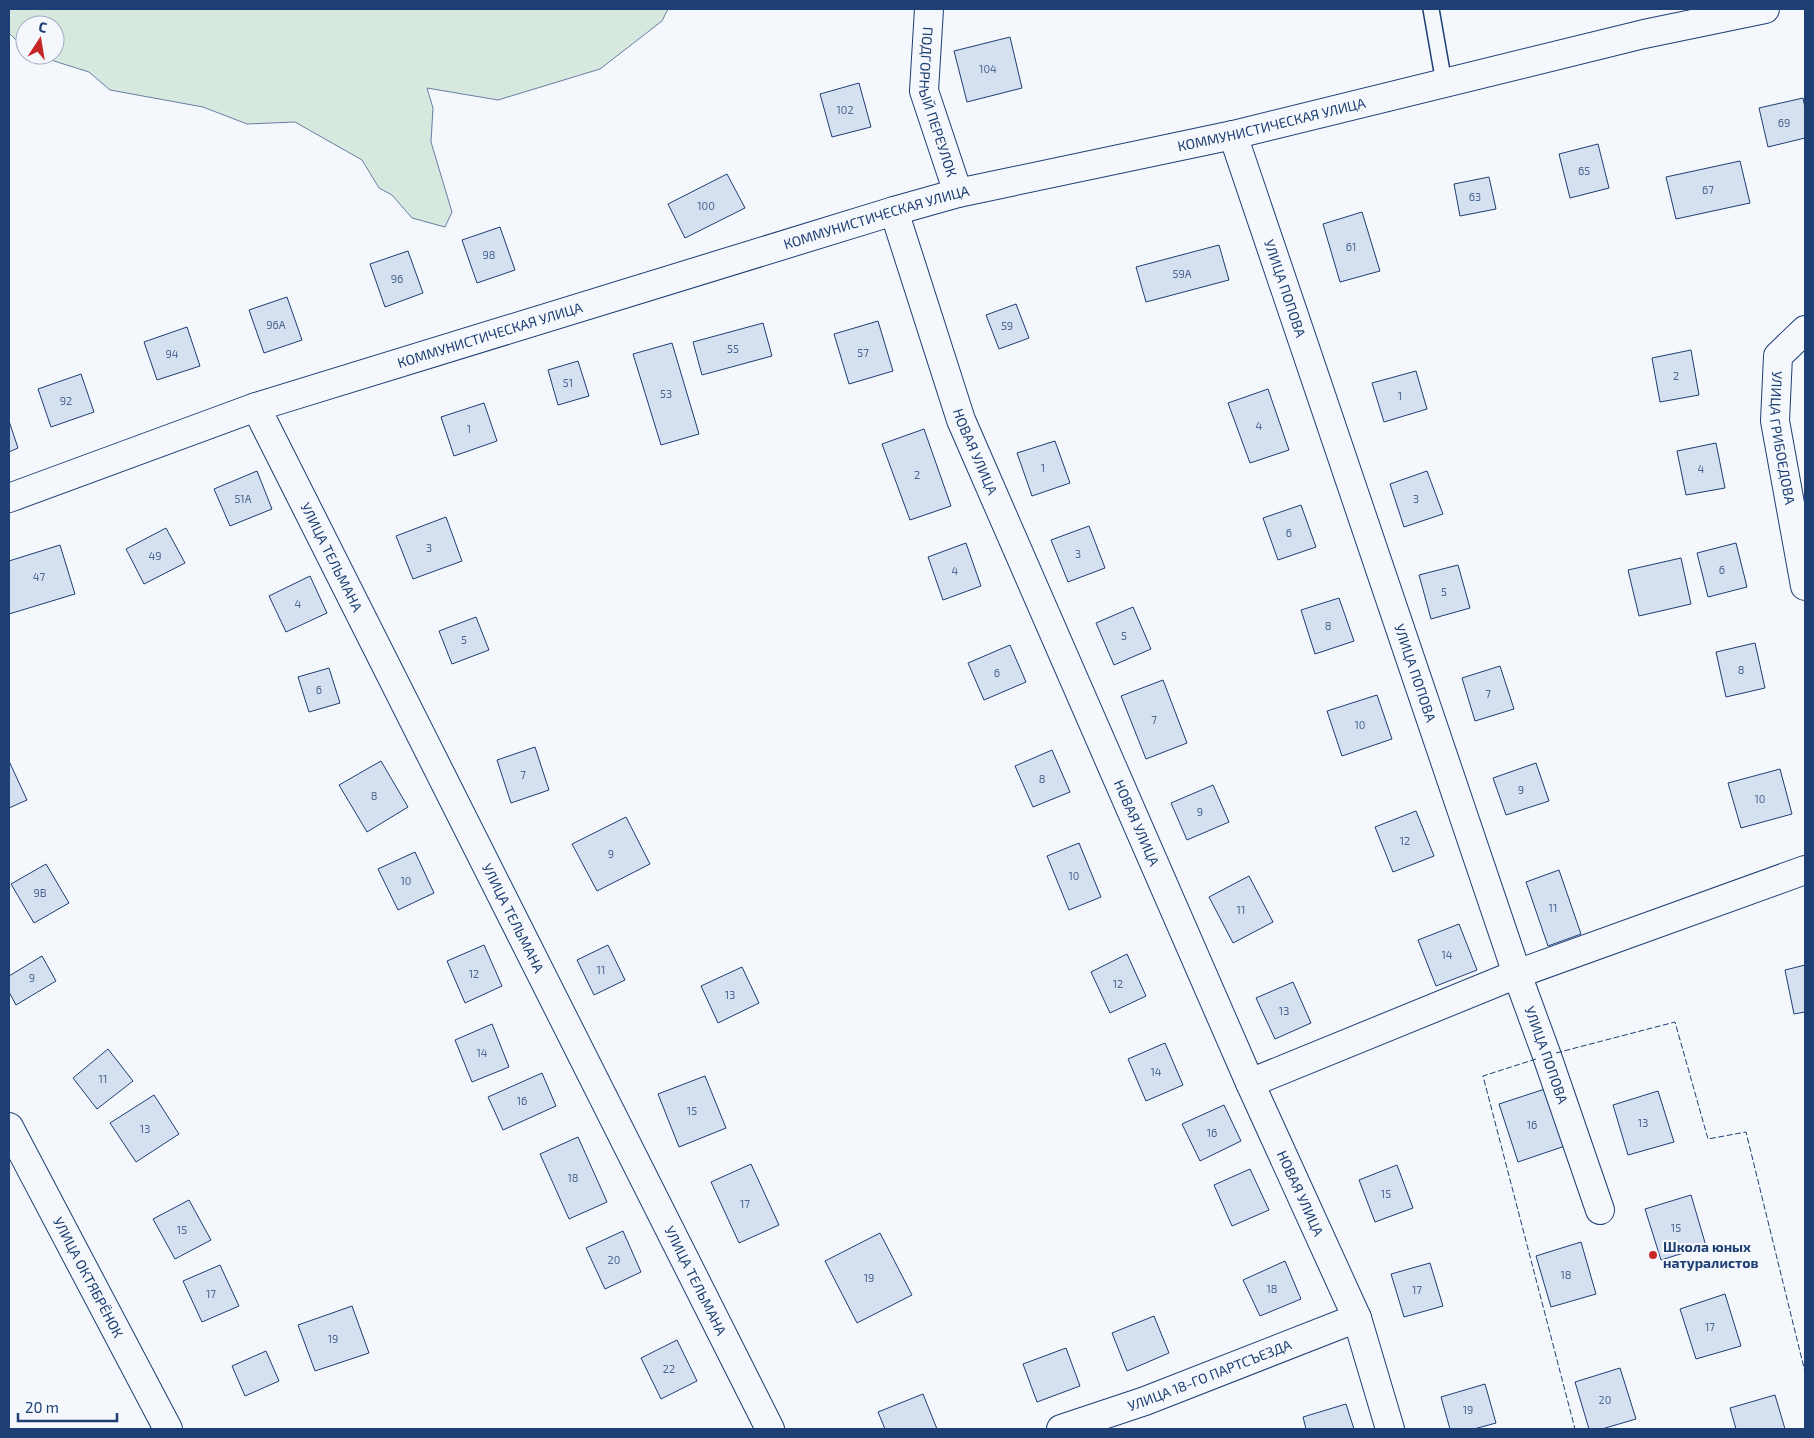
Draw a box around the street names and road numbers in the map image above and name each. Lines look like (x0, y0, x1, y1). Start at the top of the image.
street label: ПОДГОРНЫЙ ПЕРЕУЛОК (916, 26, 961, 179)
street label: КОММУНИСТИЧЕСКАЯ УЛИЦА (1176, 94, 1367, 155)
street label: КОММУНИСТИЧЕСКАЯ УЛИЦА (781, 182, 971, 252)
street label: УЛИЦА ПОПОВА (1261, 237, 1310, 340)
street label: КОММУНИСТИЧЕСКАЯ УЛИЦА (395, 298, 585, 371)
street label: УЛИЦА ГРИБОЕДОВА (1767, 371, 1799, 506)
street label: НОВАЯ УЛИЦА (950, 406, 1002, 497)
street label: УЛИЦА ТЕЛЬМАНА (297, 499, 367, 615)
street label: УЛИЦА ПОПОВА (1391, 622, 1440, 724)
street label: НОВАЯ УЛИЦА (1111, 777, 1163, 869)
street label: УЛИЦА ТЕЛЬМАНА (479, 860, 548, 976)
street label: УЛИЦА ПОПОВА (1522, 1004, 1572, 1106)
street label: НОВАЯ УЛИЦА (1274, 1148, 1328, 1239)
street label: УЛИЦА ОКТЯБРЁНОК (50, 1214, 127, 1340)
street label: УЛИЦА ТЕЛЬМАНА (661, 1223, 731, 1338)
street label: УЛИЦА 18-ГО ПАРТСЪЕЗДА (1125, 1335, 1294, 1414)

